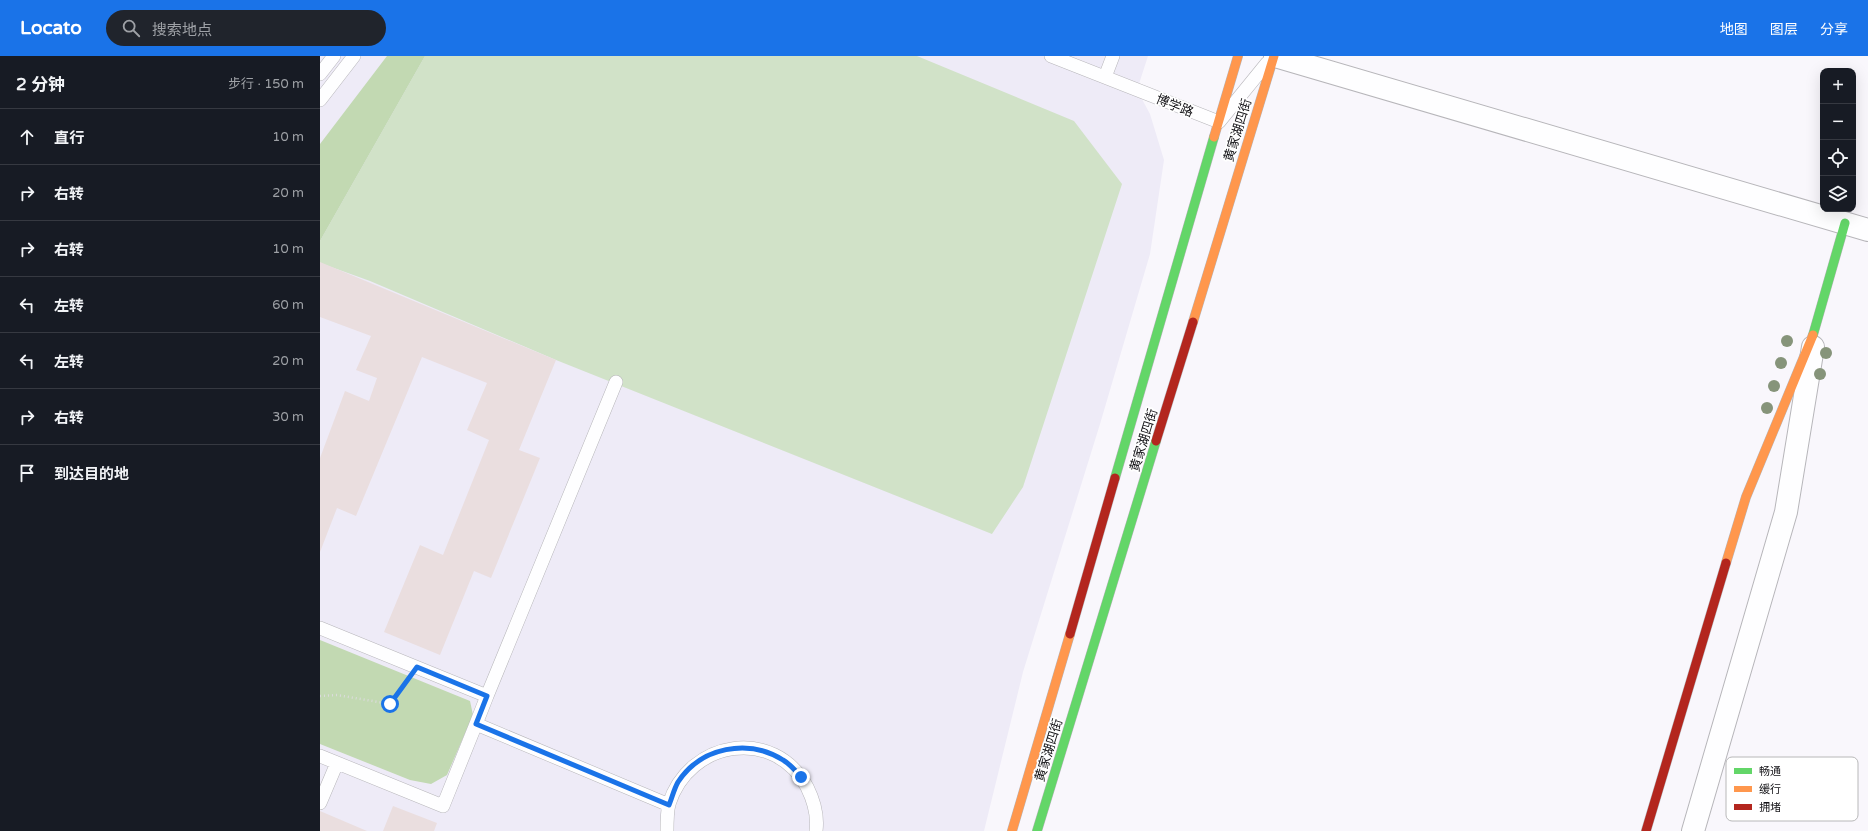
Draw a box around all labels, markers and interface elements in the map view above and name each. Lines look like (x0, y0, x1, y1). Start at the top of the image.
search box (106, 10, 386, 46)
text: Locato (20, 17, 82, 39)
icon: search (120, 17, 142, 39)
text: 搜索地点 (152, 21, 212, 39)
text: 地图 (1720, 21, 1748, 38)
text: 图层 (1770, 21, 1798, 38)
text: 分享 (1820, 21, 1848, 38)
map controls (1820, 68, 1856, 212)
button: + (1820, 68, 1856, 104)
text: 2 分钟 (16, 74, 65, 95)
text: 步行 · 150 m (228, 76, 304, 92)
street label: 博学路 (1154, 91, 1196, 121)
street label: 黄家湖四街 (1221, 97, 1255, 164)
button: − (1820, 104, 1856, 140)
icon: ahead (16, 126, 38, 148)
text: 直行 (54, 129, 84, 147)
text: 10 m (272, 129, 304, 145)
button: locate (1820, 140, 1856, 176)
button: layers (1820, 176, 1856, 212)
icon: right (16, 182, 38, 204)
text: 右转 (54, 185, 84, 203)
text: 20 m (272, 185, 304, 201)
icon: right (16, 238, 38, 260)
text: 右转 (54, 241, 84, 259)
text: 10 m (272, 241, 304, 257)
icon: left (16, 294, 38, 316)
text: 左转 (54, 297, 84, 315)
text: 60 m (272, 297, 304, 313)
icon: left (16, 350, 38, 372)
text: 左转 (54, 353, 84, 371)
text: 20 m (272, 353, 304, 369)
icon: right (16, 406, 38, 428)
street label: 黄家湖四街 (1127, 407, 1161, 474)
text: 右转 (54, 409, 84, 427)
text: 30 m (272, 409, 304, 425)
icon: arrive (16, 462, 38, 484)
text: 到达目的地 (54, 465, 129, 483)
route start (381, 695, 399, 713)
street label: 黄家湖四街 (1032, 717, 1066, 784)
legend (1726, 757, 1858, 821)
text: 畅通 (1759, 765, 1781, 778)
route end (792, 768, 810, 786)
text: 缓行 (1759, 783, 1781, 796)
text: 拥堵 (1759, 801, 1781, 814)

